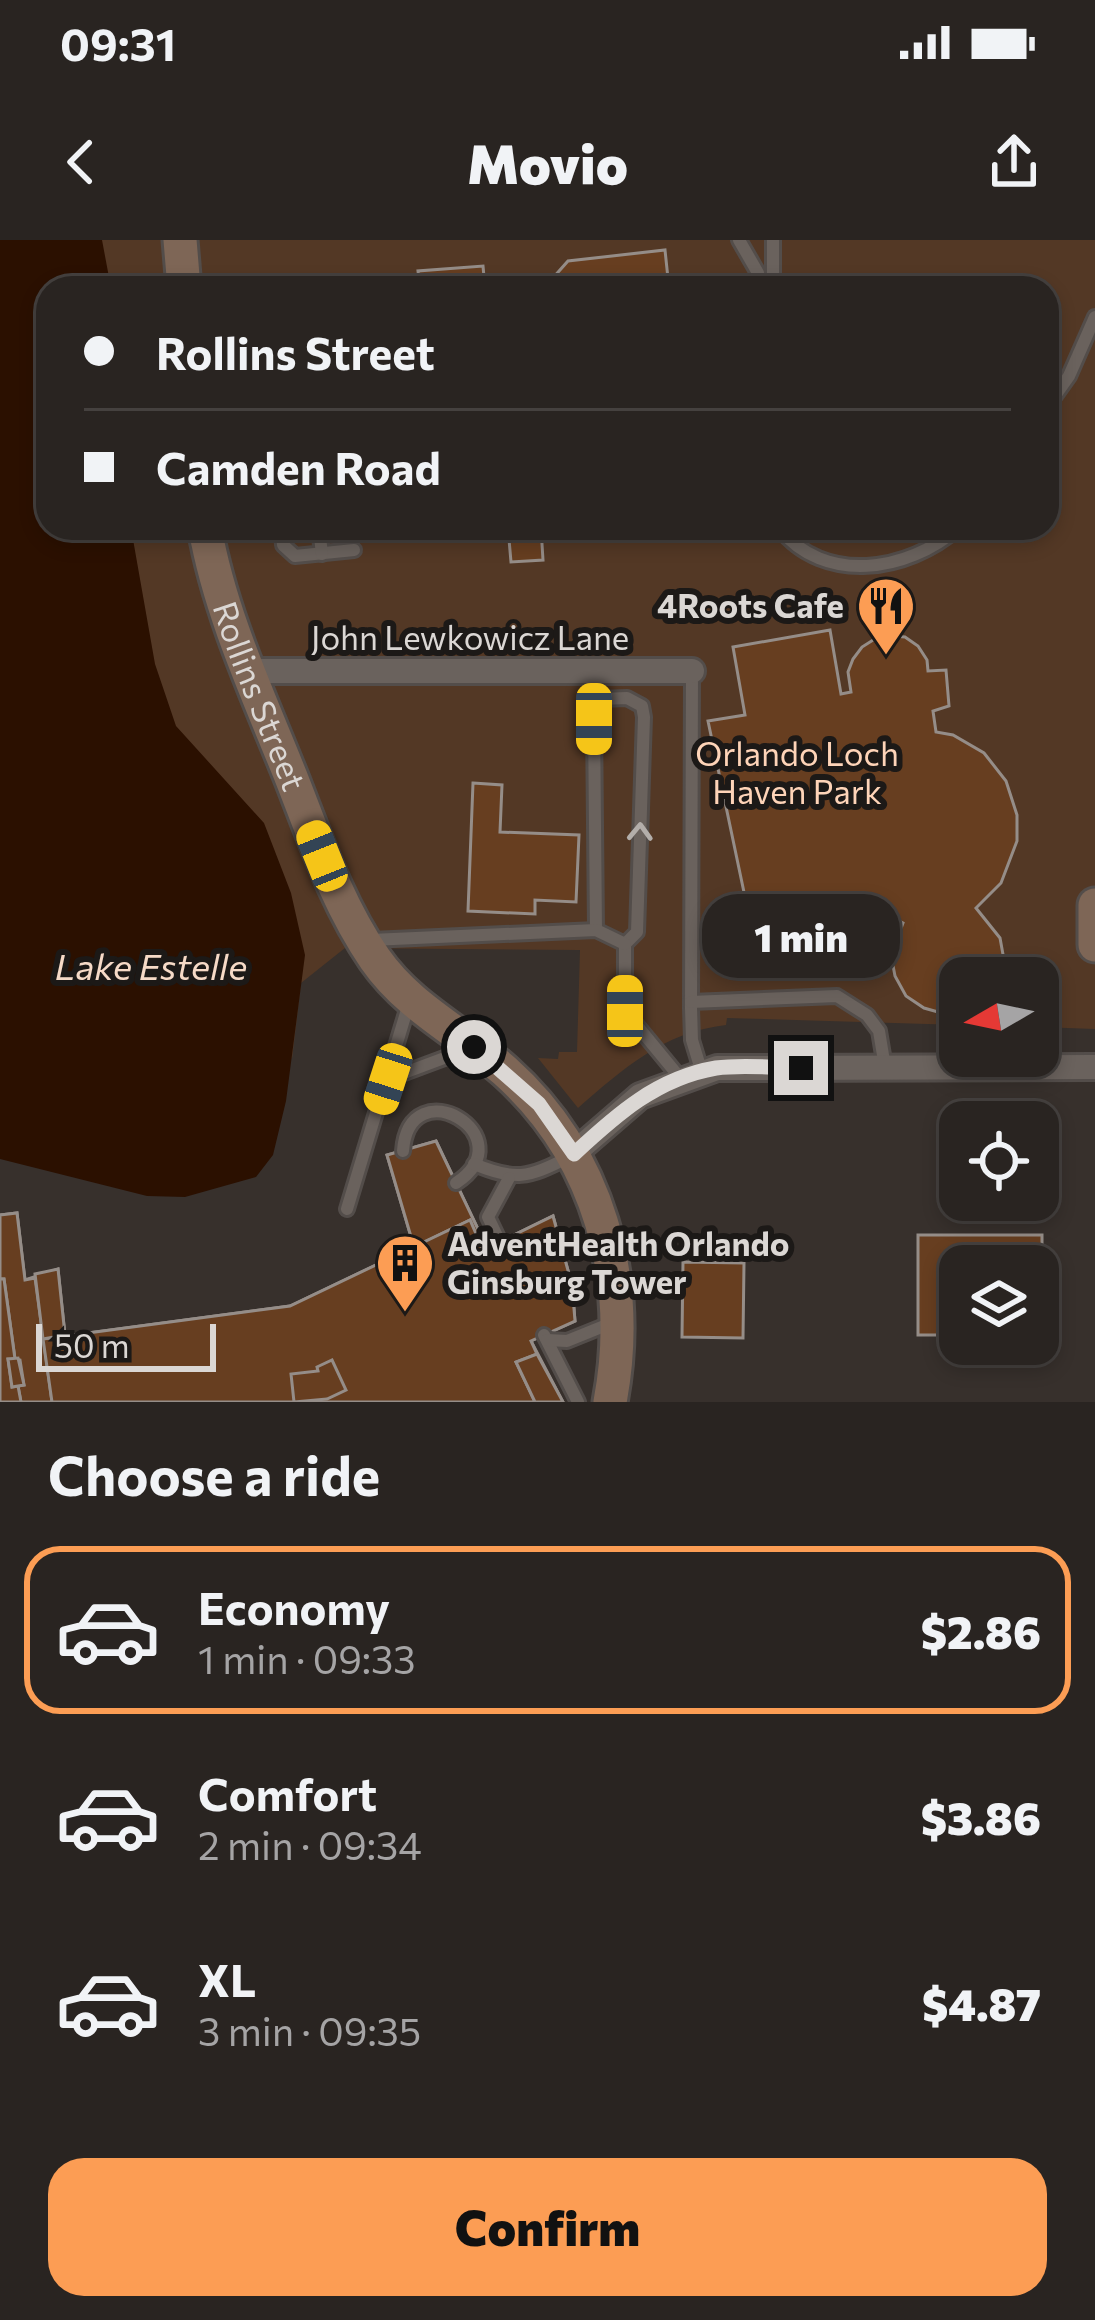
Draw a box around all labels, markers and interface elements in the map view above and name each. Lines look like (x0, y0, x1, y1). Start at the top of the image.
text: 09:31 (60, 15, 176, 70)
icon: back (48, 129, 114, 195)
text: Movio (467, 129, 628, 195)
icon: share (981, 129, 1047, 195)
text: Rollins Street (156, 324, 435, 379)
text: Camden Road (156, 439, 441, 494)
restaurant icon: 4Roots Cafe (855, 575, 917, 657)
place label: 4Roots Cafe (657, 584, 844, 625)
street label: Rollins Street (205, 596, 316, 796)
street label: John Lewkowicz Lane (311, 616, 629, 657)
car (576, 683, 612, 755)
park label: Orlando Loch Haven Park (695, 732, 899, 811)
car (292, 816, 352, 896)
one-way arrow (627, 822, 653, 841)
callout: 1 min (702, 894, 900, 978)
text: 1 min (754, 912, 848, 960)
water label: Lake Estelle (55, 943, 247, 987)
north arrow (939, 957, 1059, 1077)
map controls (939, 957, 1059, 1365)
car (607, 975, 643, 1047)
route start (447, 1020, 501, 1074)
car (360, 1039, 416, 1119)
route end (774, 1041, 828, 1095)
button: locate (939, 1101, 1059, 1221)
place label: AdventHealth Orlando Ginsburg Tower (447, 1222, 790, 1301)
building icon: AdventHealth Orlando Ginsburg Tower (374, 1232, 436, 1314)
button: layers (939, 1245, 1059, 1365)
scale bar (36, 1318, 216, 1371)
text: 50 m (54, 1324, 130, 1365)
text: Choose a ride (48, 1441, 380, 1507)
icon: car (54, 1576, 162, 1684)
text: Economy (198, 1579, 390, 1634)
text: $2.86 (921, 1603, 1041, 1658)
text: 1 min · 09:33 (198, 1634, 415, 1682)
icon: car (54, 1762, 162, 1870)
text: Comfort (198, 1765, 377, 1820)
text: $3.86 (921, 1789, 1041, 1844)
text: 2 min · 09:34 (198, 1820, 422, 1868)
icon: car (54, 1948, 162, 2056)
text: XL (198, 1951, 256, 2006)
text: $4.87 (922, 1975, 1041, 2030)
text: 3 min · 09:35 (198, 2006, 421, 2054)
button: Confirm (48, 2158, 1047, 2296)

